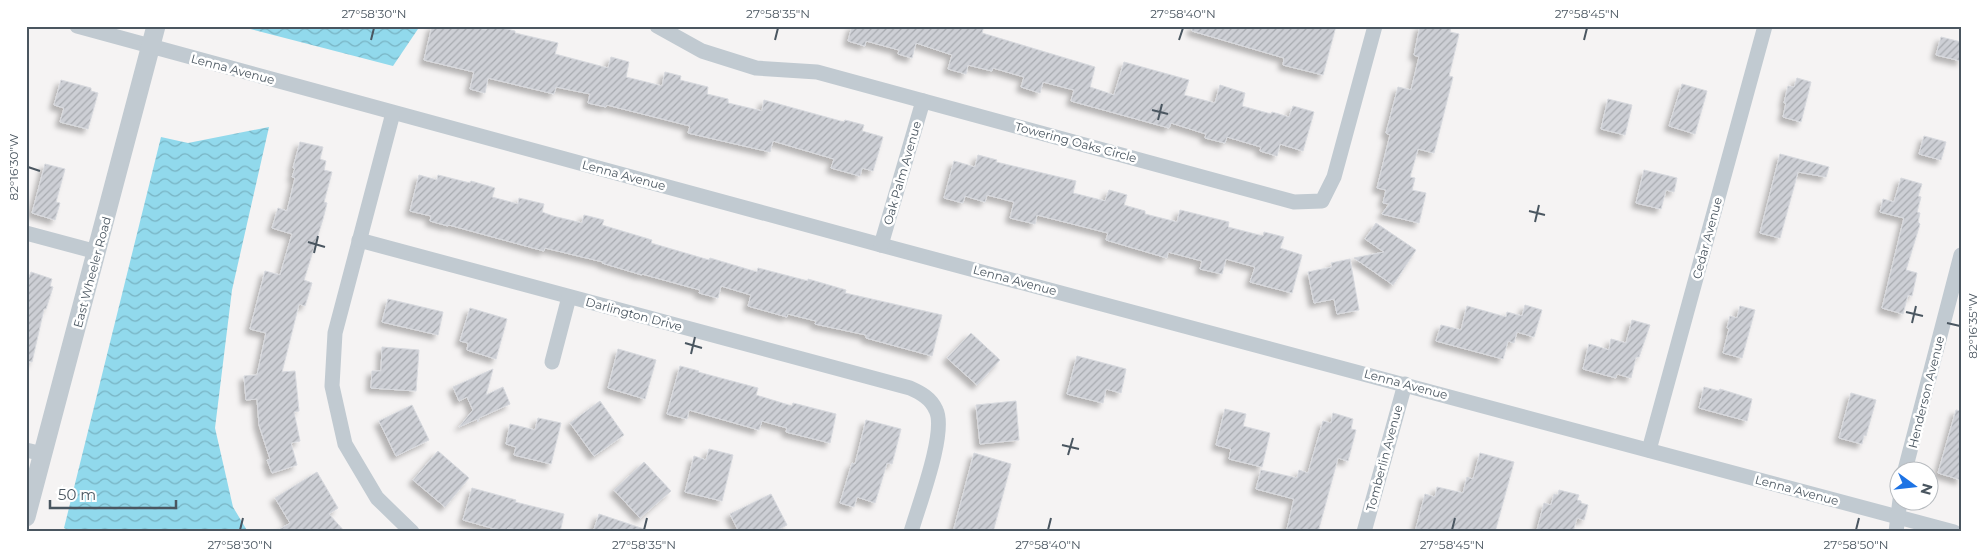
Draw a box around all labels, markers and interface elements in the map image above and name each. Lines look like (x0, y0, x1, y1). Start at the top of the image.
text: 27°58'30"N (341, 6, 407, 21)
text: 27°58'35"N (746, 6, 810, 21)
text: 27°58'40"N (1150, 6, 1216, 21)
text: 27°58'45"N (1555, 6, 1619, 21)
street label: Lenna Avenue (190, 51, 276, 87)
street label: Oak Palm Avenue (880, 119, 924, 227)
street label: Towering Oaks Circle (1014, 119, 1138, 165)
text: 82°16'30"W (6, 134, 21, 200)
street label: Lenna Avenue (581, 157, 667, 193)
street label: Cedar Avenue (1689, 196, 1725, 280)
street label: East Wheeler Road (70, 215, 114, 329)
street label: Lenna Avenue (972, 262, 1058, 298)
text: 82°16'35"W (1965, 293, 1980, 359)
street label: Darlington Drive (584, 294, 684, 334)
street label: Henderson Avenue (1905, 334, 1947, 450)
street label: Lenna Avenue (1363, 366, 1449, 402)
street label: Tomberlin Avenue (1363, 403, 1405, 513)
north arrow (1890, 460, 1940, 510)
street label: Lenna Avenue (1754, 472, 1840, 508)
scale bar (50, 478, 176, 510)
text: N (1916, 482, 1937, 497)
text: 50 m (58, 485, 96, 504)
text: 27°58'30"N (207, 537, 273, 552)
text: 27°58'35"N (612, 537, 676, 552)
text: 27°58'40"N (1015, 537, 1081, 552)
text: 27°58'45"N (1420, 537, 1484, 552)
text: 27°58'50"N (1823, 537, 1889, 552)

